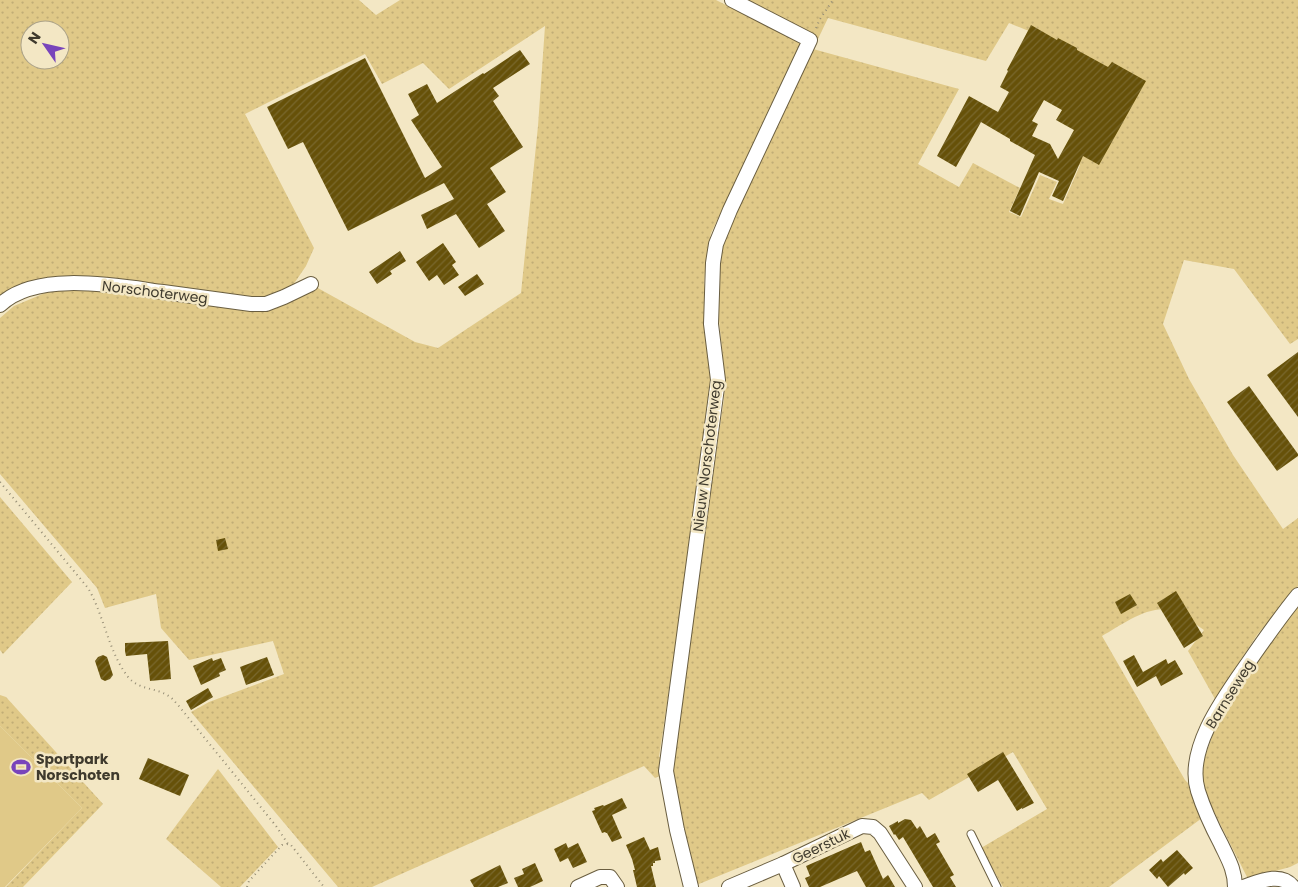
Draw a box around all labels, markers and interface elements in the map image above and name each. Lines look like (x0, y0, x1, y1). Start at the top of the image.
north arrow (20, 20, 70, 70)
text: N (23, 28, 45, 48)
street label: Norschoterweg (101, 276, 209, 308)
street label: Nieuw Norschoterweg (688, 379, 726, 533)
street label: Barnseweg (1201, 656, 1259, 732)
place label: Sportpark Norschoten (36, 749, 120, 785)
sports icon: Sportpark Norschoten (10, 756, 32, 778)
street label: Geerstuk (789, 823, 854, 869)

